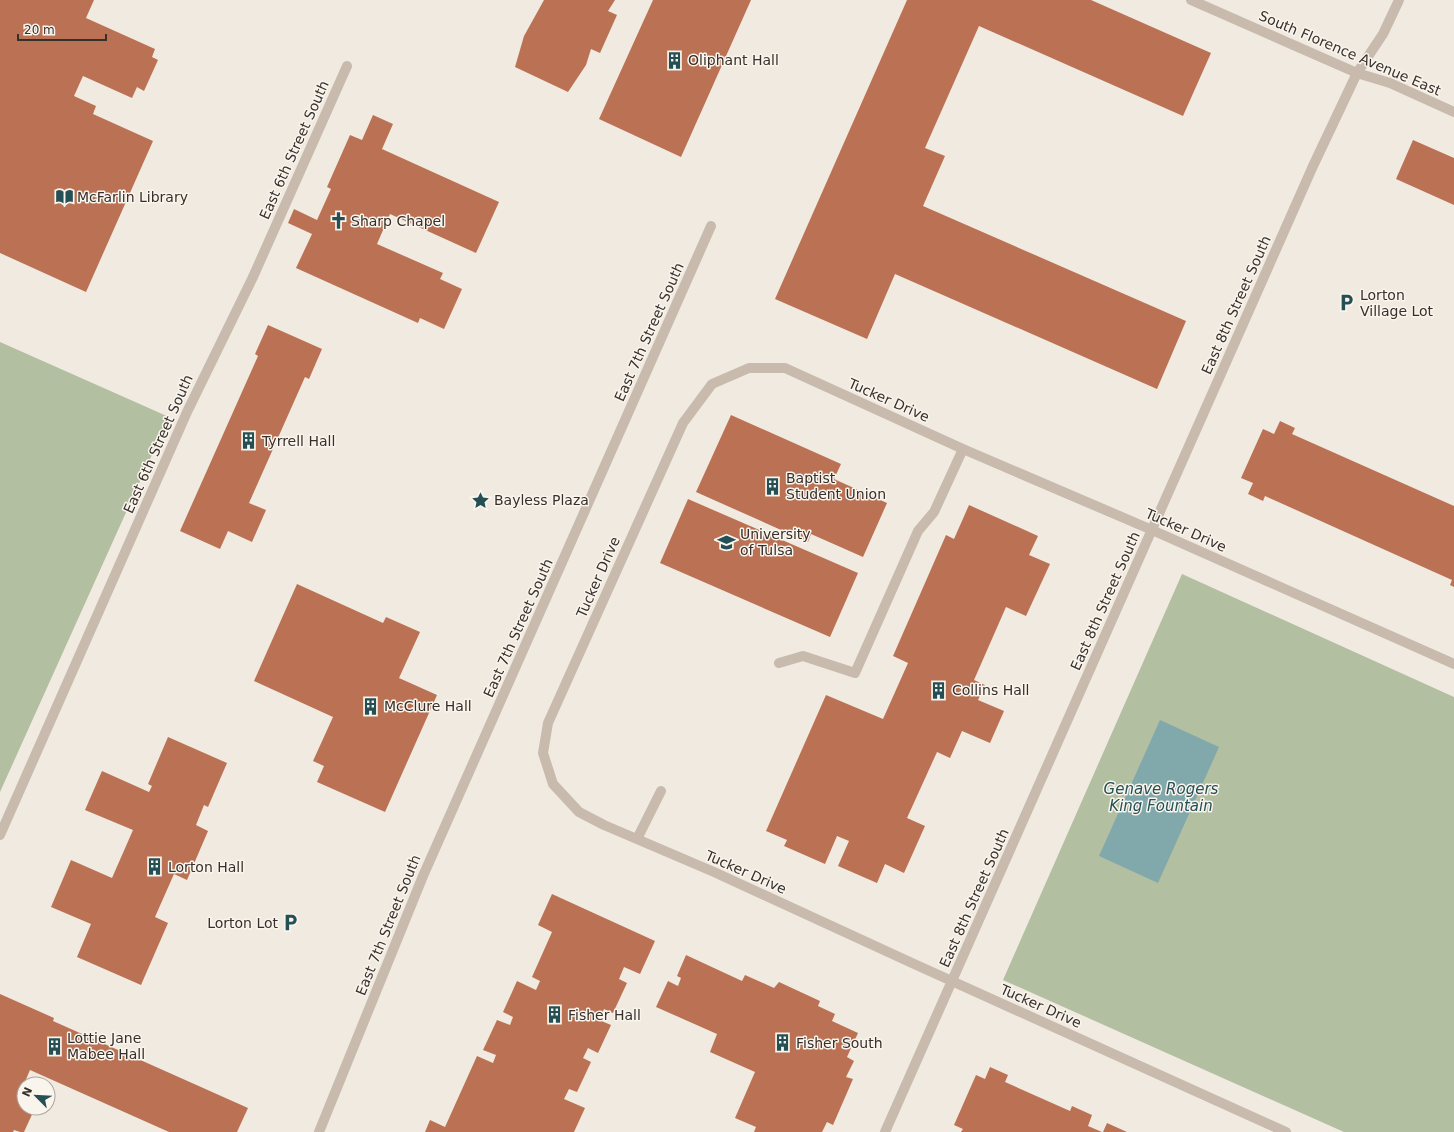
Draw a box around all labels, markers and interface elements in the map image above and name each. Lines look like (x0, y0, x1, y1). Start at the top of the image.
street label: South Florence Avenue East (1257, 7, 1444, 99)
scale bar (18, 16, 106, 42)
text: 20 m (24, 23, 55, 37)
building icon: Oliphant Hall (665, 50, 685, 70)
place label: Oliphant Hall (688, 52, 779, 68)
street label: East 6th Street South (256, 78, 332, 222)
library icon: McFarlin Library (54, 187, 74, 207)
place label: McFarlin Library (77, 189, 188, 205)
church icon: Sharp Chapel (328, 211, 348, 231)
place label: Sharp Chapel (351, 213, 445, 229)
street label: East 8th Street South (1198, 233, 1274, 377)
street label: East 7th Street South (611, 260, 687, 404)
place label: Lorton Village Lot (1360, 287, 1434, 319)
parking icon: Lorton Village Lot (1337, 293, 1357, 313)
street label: East 6th Street South (120, 372, 196, 516)
street label: Tucker Drive (845, 375, 932, 425)
building icon: Tyrrell Hall (239, 431, 259, 451)
place label: Tyrrell Hall (261, 433, 335, 449)
place label: Baptist Student Union (786, 470, 886, 502)
building icon: Baptist Student Union (763, 476, 783, 496)
place icon: Bayless Plaza (471, 490, 491, 510)
place label: Bayless Plaza (494, 492, 589, 508)
street label: Tucker Drive (1142, 505, 1229, 555)
place label: University of Tulsa (740, 526, 811, 558)
street label: East 8th Street South (1067, 529, 1143, 673)
school or university icon: University of Tulsa (717, 532, 737, 552)
street label: Tucker Drive (573, 534, 623, 621)
street label: East 7th Street South (480, 556, 556, 700)
building icon: Collins Hall (929, 680, 949, 700)
place label: Collins Hall (952, 682, 1030, 698)
building icon: McClure Hall (361, 696, 381, 716)
place label: McClure Hall (384, 698, 472, 714)
water label: Genave Rogers King Fountain (1104, 780, 1219, 815)
street label: East 8th Street South (936, 826, 1012, 970)
street label: Tucker Drive (702, 847, 789, 897)
street label: East 7th Street South (352, 852, 424, 998)
building icon: Lorton Hall (145, 857, 165, 877)
place label: Lorton Hall (168, 859, 244, 875)
parking icon: Lorton Lot (281, 913, 301, 933)
place label: Lorton Lot (207, 915, 278, 931)
street label: Tucker Drive (997, 981, 1084, 1031)
building icon: Fisher Hall (545, 1005, 565, 1025)
place label: Fisher Hall (568, 1007, 641, 1023)
place label: Lottie Jane Mabee Hall (67, 1030, 145, 1062)
building icon: Fisher South (773, 1033, 793, 1053)
place label: Fisher South (796, 1035, 883, 1051)
building icon: Lottie Jane Mabee Hall (44, 1036, 64, 1056)
north arrow (16, 1076, 56, 1116)
text: N (20, 1085, 35, 1099)

